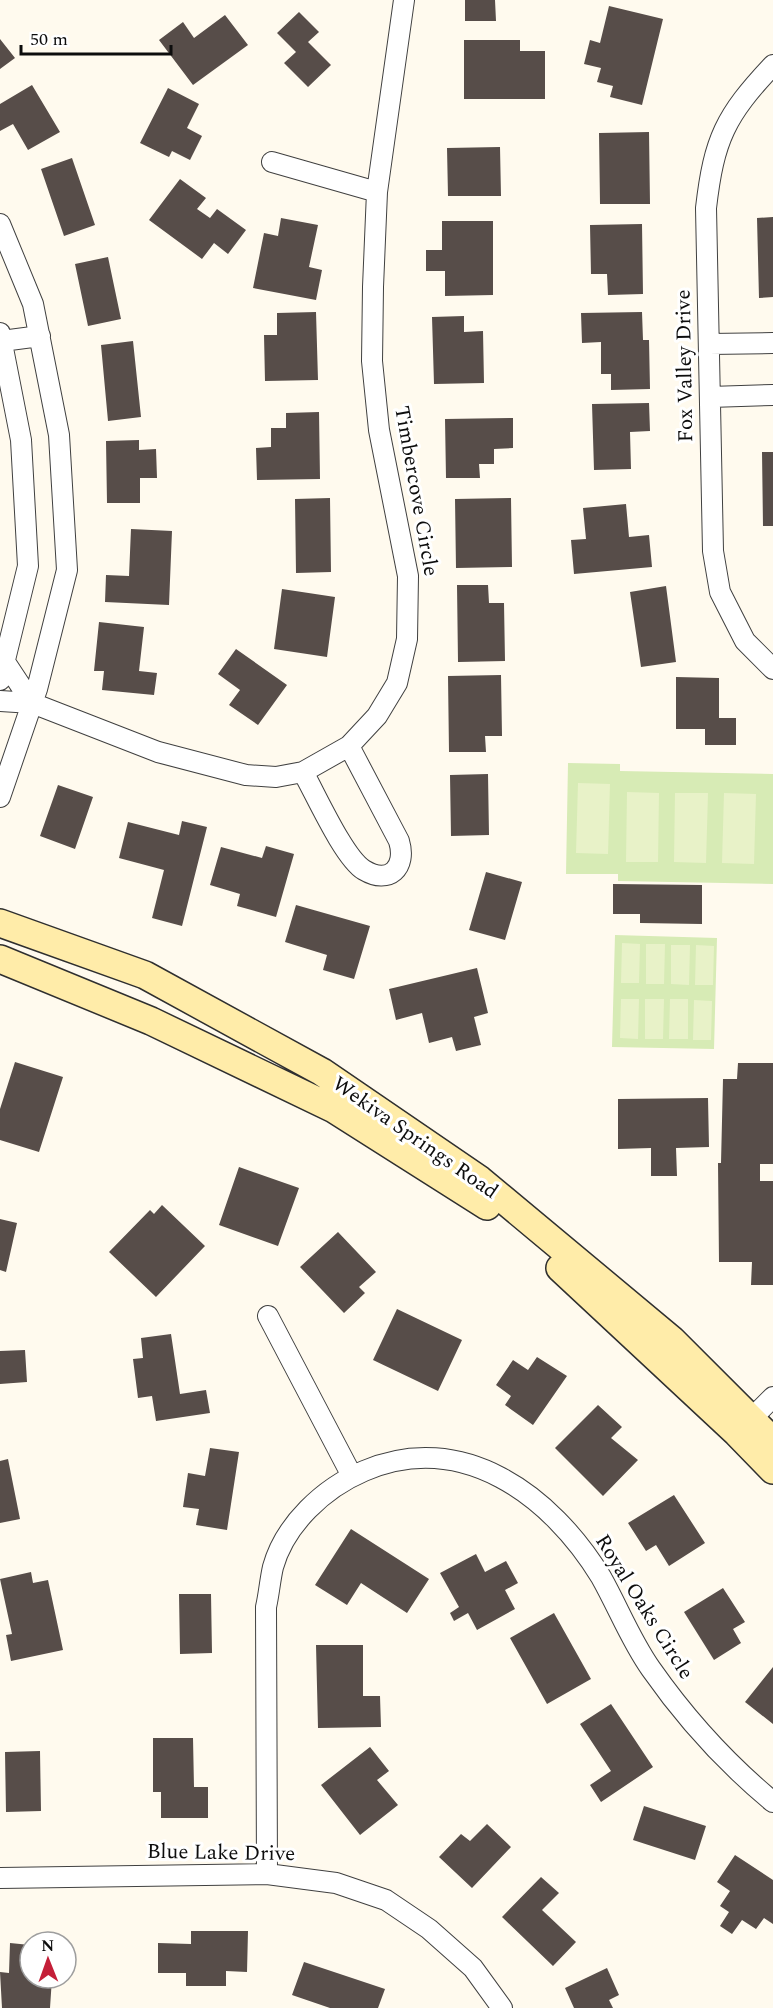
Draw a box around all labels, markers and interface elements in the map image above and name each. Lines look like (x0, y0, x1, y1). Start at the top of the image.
scale bar (21, 18, 171, 56)
text: 50 m (30, 26, 68, 53)
street label: Fox Valley Drive (668, 289, 702, 443)
street label: Timbercove Circle (385, 403, 447, 579)
street label: Wekiva Springs Road (325, 1068, 505, 1208)
street label: Royal Oaks Circle (586, 1528, 702, 1686)
street label: Blue Lake Drive (146, 1836, 296, 1870)
north arrow (18, 1930, 78, 1990)
text: N (41, 1934, 54, 1958)

